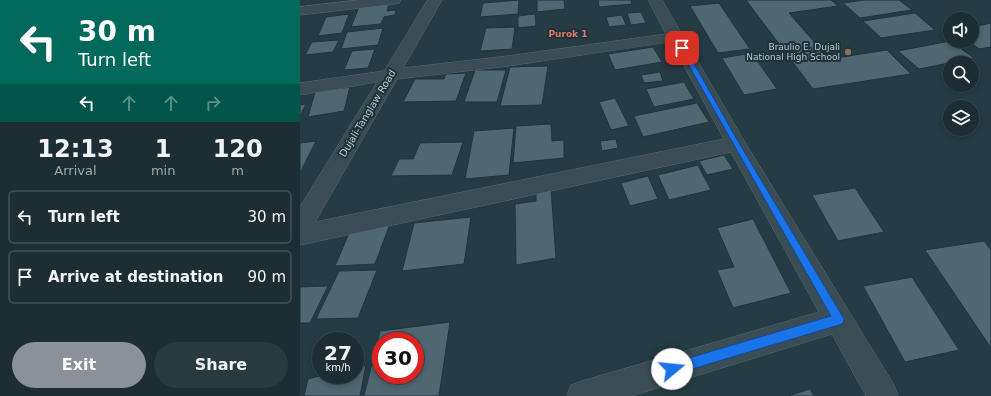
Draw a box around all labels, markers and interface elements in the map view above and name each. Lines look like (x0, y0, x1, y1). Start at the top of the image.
map controls (943, 12, 979, 136)
button: sound (943, 12, 979, 48)
text: 30 m (78, 15, 156, 48)
icon: left (12, 16, 64, 68)
district label: Purok 1 (548, 29, 588, 39)
pin (665, 31, 699, 65)
icon: arrive (671, 37, 693, 59)
place label: Braulio E. Dujali National High School (746, 42, 840, 62)
marker: Braulio E. Dujali National High School (843, 47, 853, 57)
text: Turn left (78, 49, 151, 70)
button: search (943, 56, 979, 92)
street label: Dujali-Tanglaw Road (337, 68, 398, 159)
icon: left (76, 92, 98, 114)
icon: ahead (118, 92, 140, 114)
icon: ahead (160, 92, 182, 114)
icon: right (202, 92, 224, 114)
button: layers (943, 100, 979, 136)
text: 12:13 (37, 135, 114, 163)
text: 1 (155, 135, 171, 163)
text: 120 (213, 135, 263, 163)
text: Arrival (54, 163, 97, 178)
text: min (151, 163, 175, 178)
text: m (231, 163, 244, 178)
icon: left (14, 206, 36, 228)
text: Turn left (48, 208, 120, 226)
text: 30 m (248, 208, 286, 226)
icon: arrive (14, 266, 36, 288)
text: Arrive at destination (48, 268, 223, 286)
text: 90 m (248, 268, 286, 286)
speed limit sign: 30 (372, 332, 424, 384)
text: 27 (324, 341, 352, 365)
button: Exit (12, 342, 146, 388)
button: Share (154, 342, 288, 388)
position arrow (651, 348, 693, 390)
text: km/h (325, 362, 351, 373)

